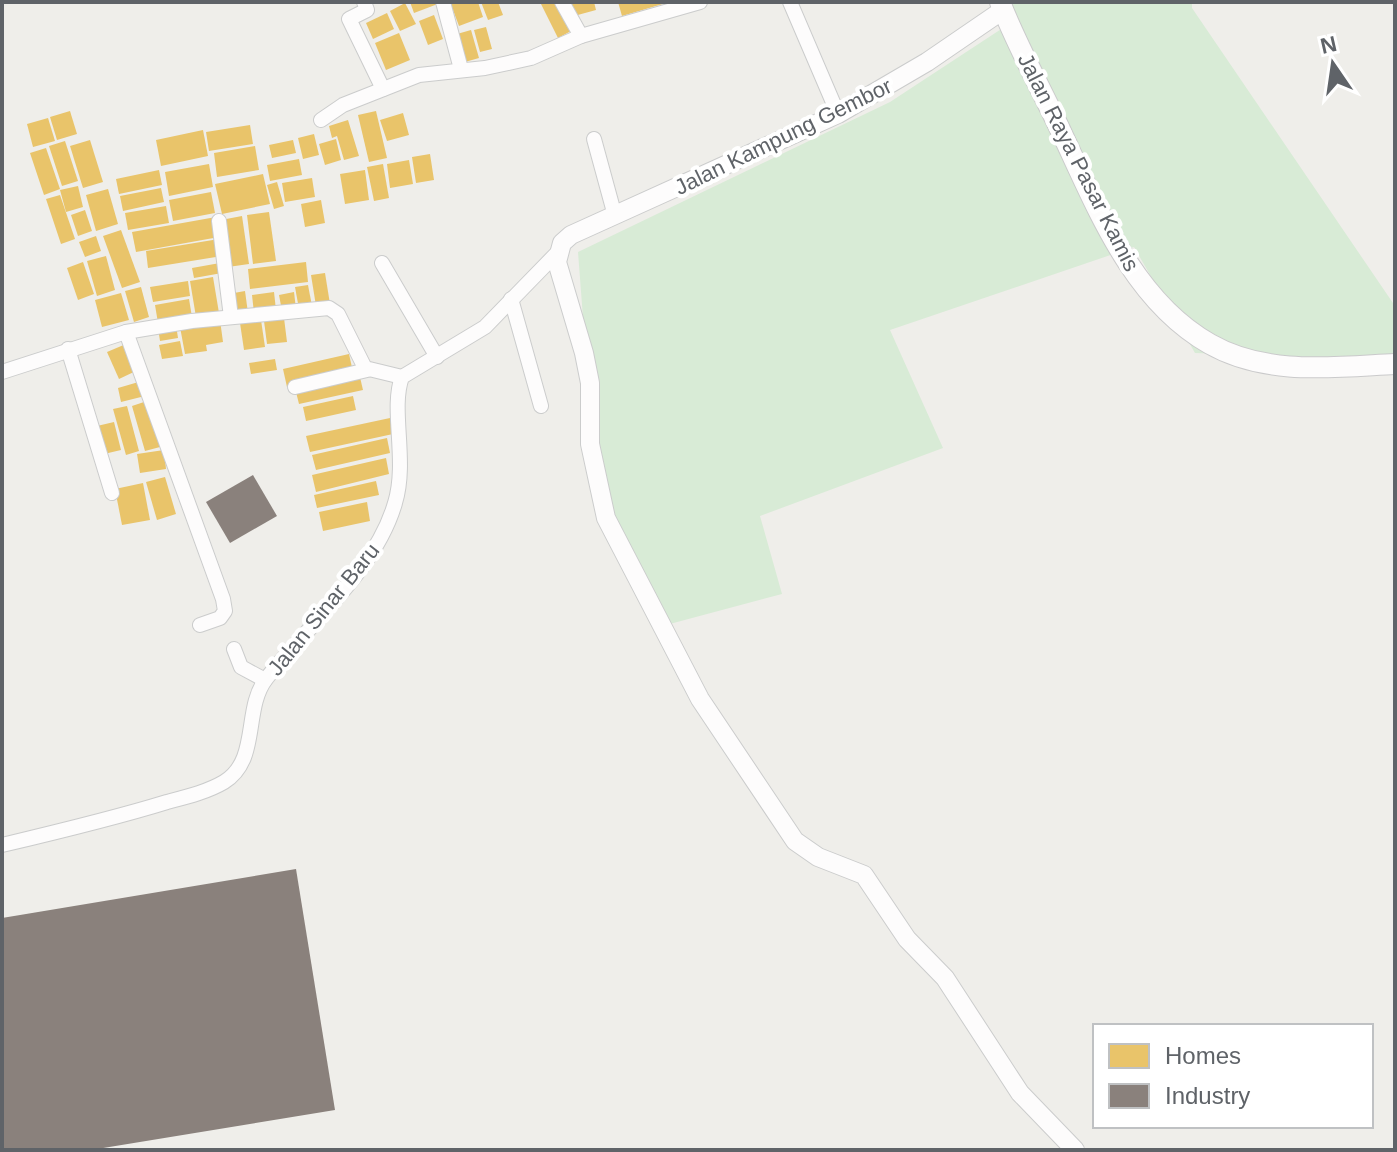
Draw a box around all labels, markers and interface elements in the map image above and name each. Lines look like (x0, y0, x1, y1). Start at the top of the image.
north arrow (1293, 24, 1373, 104)
text: N (1318, 31, 1339, 59)
street label: Jalan Raya Pasar Kamis (1013, 49, 1144, 275)
street label: Jalan Kampung Gembor (671, 73, 896, 200)
street label: Jalan Sinar Baru (262, 538, 384, 680)
legend (1093, 1024, 1373, 1128)
text: Homes (1165, 1042, 1241, 1069)
text: Industry (1165, 1082, 1250, 1109)

